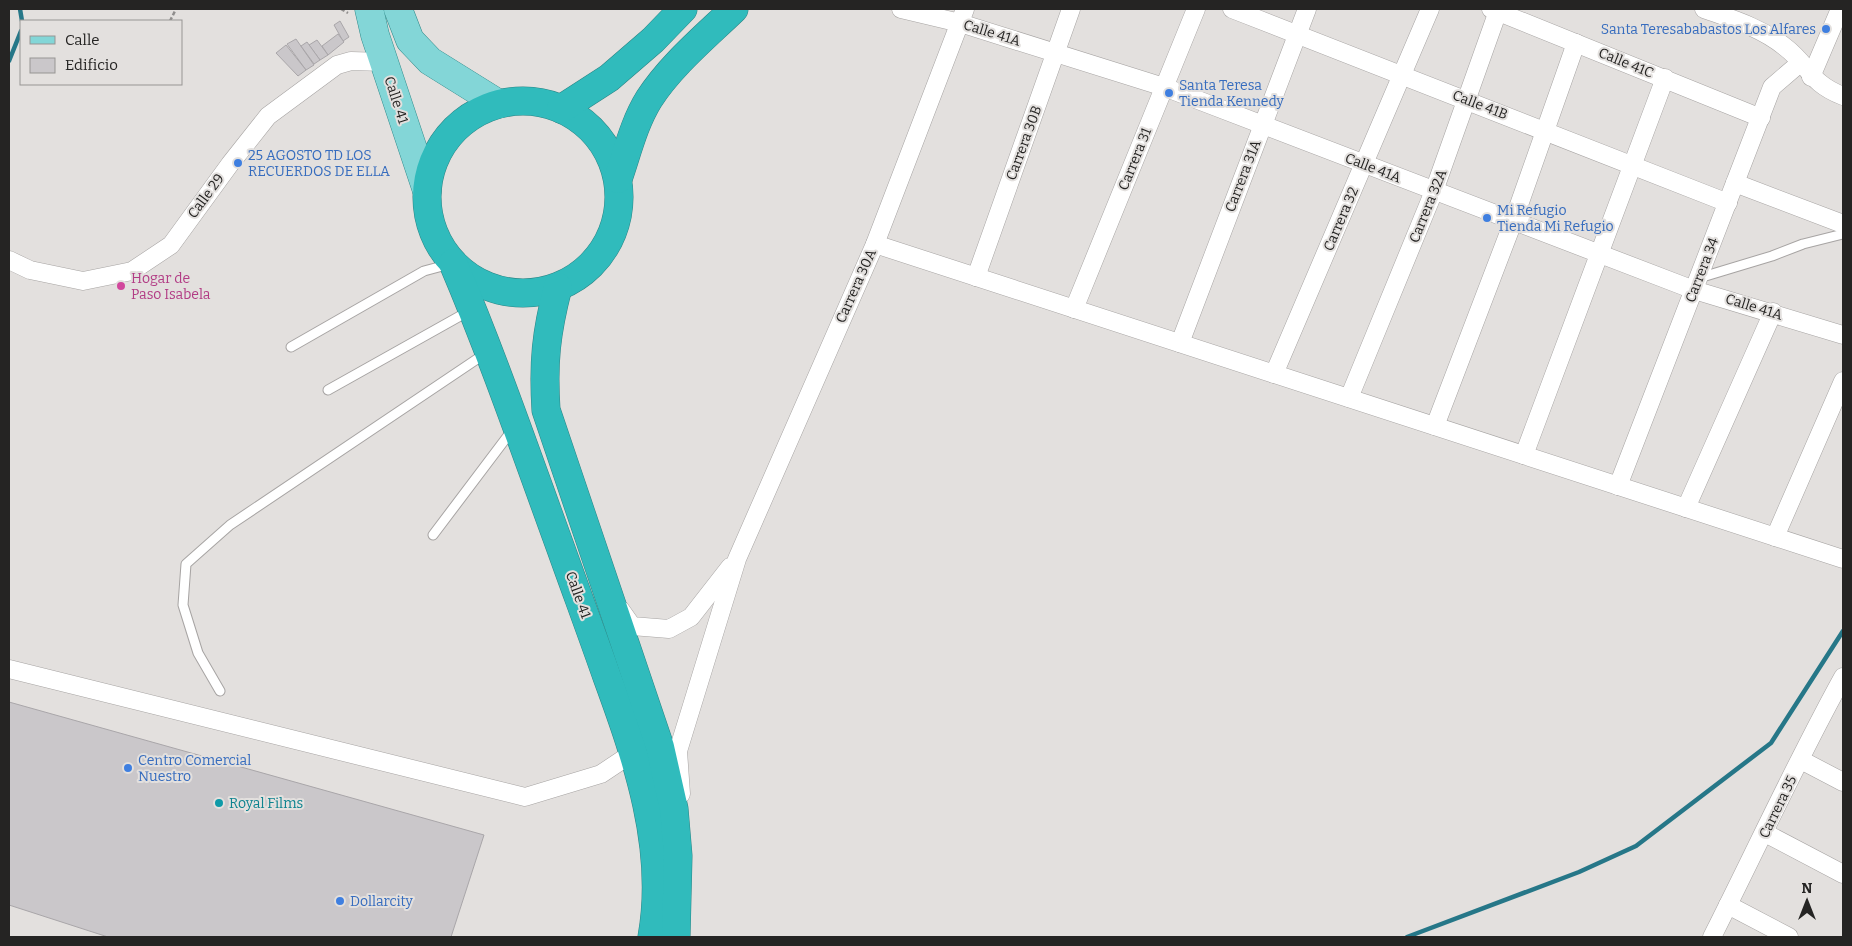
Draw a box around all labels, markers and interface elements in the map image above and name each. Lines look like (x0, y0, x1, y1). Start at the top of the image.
street label: Calle 41A (961, 16, 1023, 50)
legend (20, 20, 182, 85)
place label: Santa Teresababastos Los Alfares (1601, 21, 1816, 38)
marker: Santa Teresababastos Los Alfares (1820, 23, 1832, 35)
text: Calle (65, 31, 99, 49)
street label: Calle 41C (1596, 44, 1656, 82)
text: Edificio (65, 56, 118, 74)
street label: Calle 41 (380, 74, 412, 126)
place label: Santa Teresa Tienda Kennedy (1179, 77, 1285, 110)
marker: Santa Teresa Tienda Kennedy (1163, 87, 1175, 99)
street label: Calle 41B (1450, 87, 1510, 123)
street label: Carrera 30B (1003, 103, 1045, 183)
street label: Carrera 31 (1115, 125, 1155, 193)
street label: Carrera 31A (1221, 138, 1265, 214)
place label: 25 AGOSTO TD LOS RECUERDOS DE ELLA (248, 147, 390, 180)
street label: Calle 41A (1343, 150, 1404, 186)
marker: 25 AGOSTO TD LOS RECUERDOS DE ELLA (232, 157, 244, 169)
street label: Carrera 32A (1406, 167, 1450, 245)
street label: Calle 29 (184, 170, 228, 222)
street label: Carrera 32 (1320, 185, 1362, 253)
place label: Mi Refugio Tienda Mi Refugio (1497, 202, 1614, 235)
marker: Mi Refugio Tienda Mi Refugio (1481, 212, 1493, 224)
street label: Carrera 34 (1682, 235, 1722, 305)
street label: Carrera 30A (832, 246, 880, 326)
place label: Hogar de Paso Isabela (131, 270, 211, 303)
marker: Hogar de Paso Isabela (115, 280, 127, 292)
street label: Calle 41A (1723, 290, 1785, 324)
street label: Calle 41 (562, 569, 594, 621)
place label: Centro Comercial Nuestro (138, 752, 251, 785)
marker: Centro Comercial Nuestro (122, 762, 134, 774)
street label: Carrera 35 (1756, 773, 1800, 841)
place label: Royal Films (229, 795, 303, 812)
marker: Royal Films (213, 797, 225, 809)
north arrow (1782, 876, 1832, 926)
text: N (1802, 880, 1813, 897)
place label: Dollarcity (350, 893, 414, 910)
marker: Dollarcity (334, 895, 346, 907)

